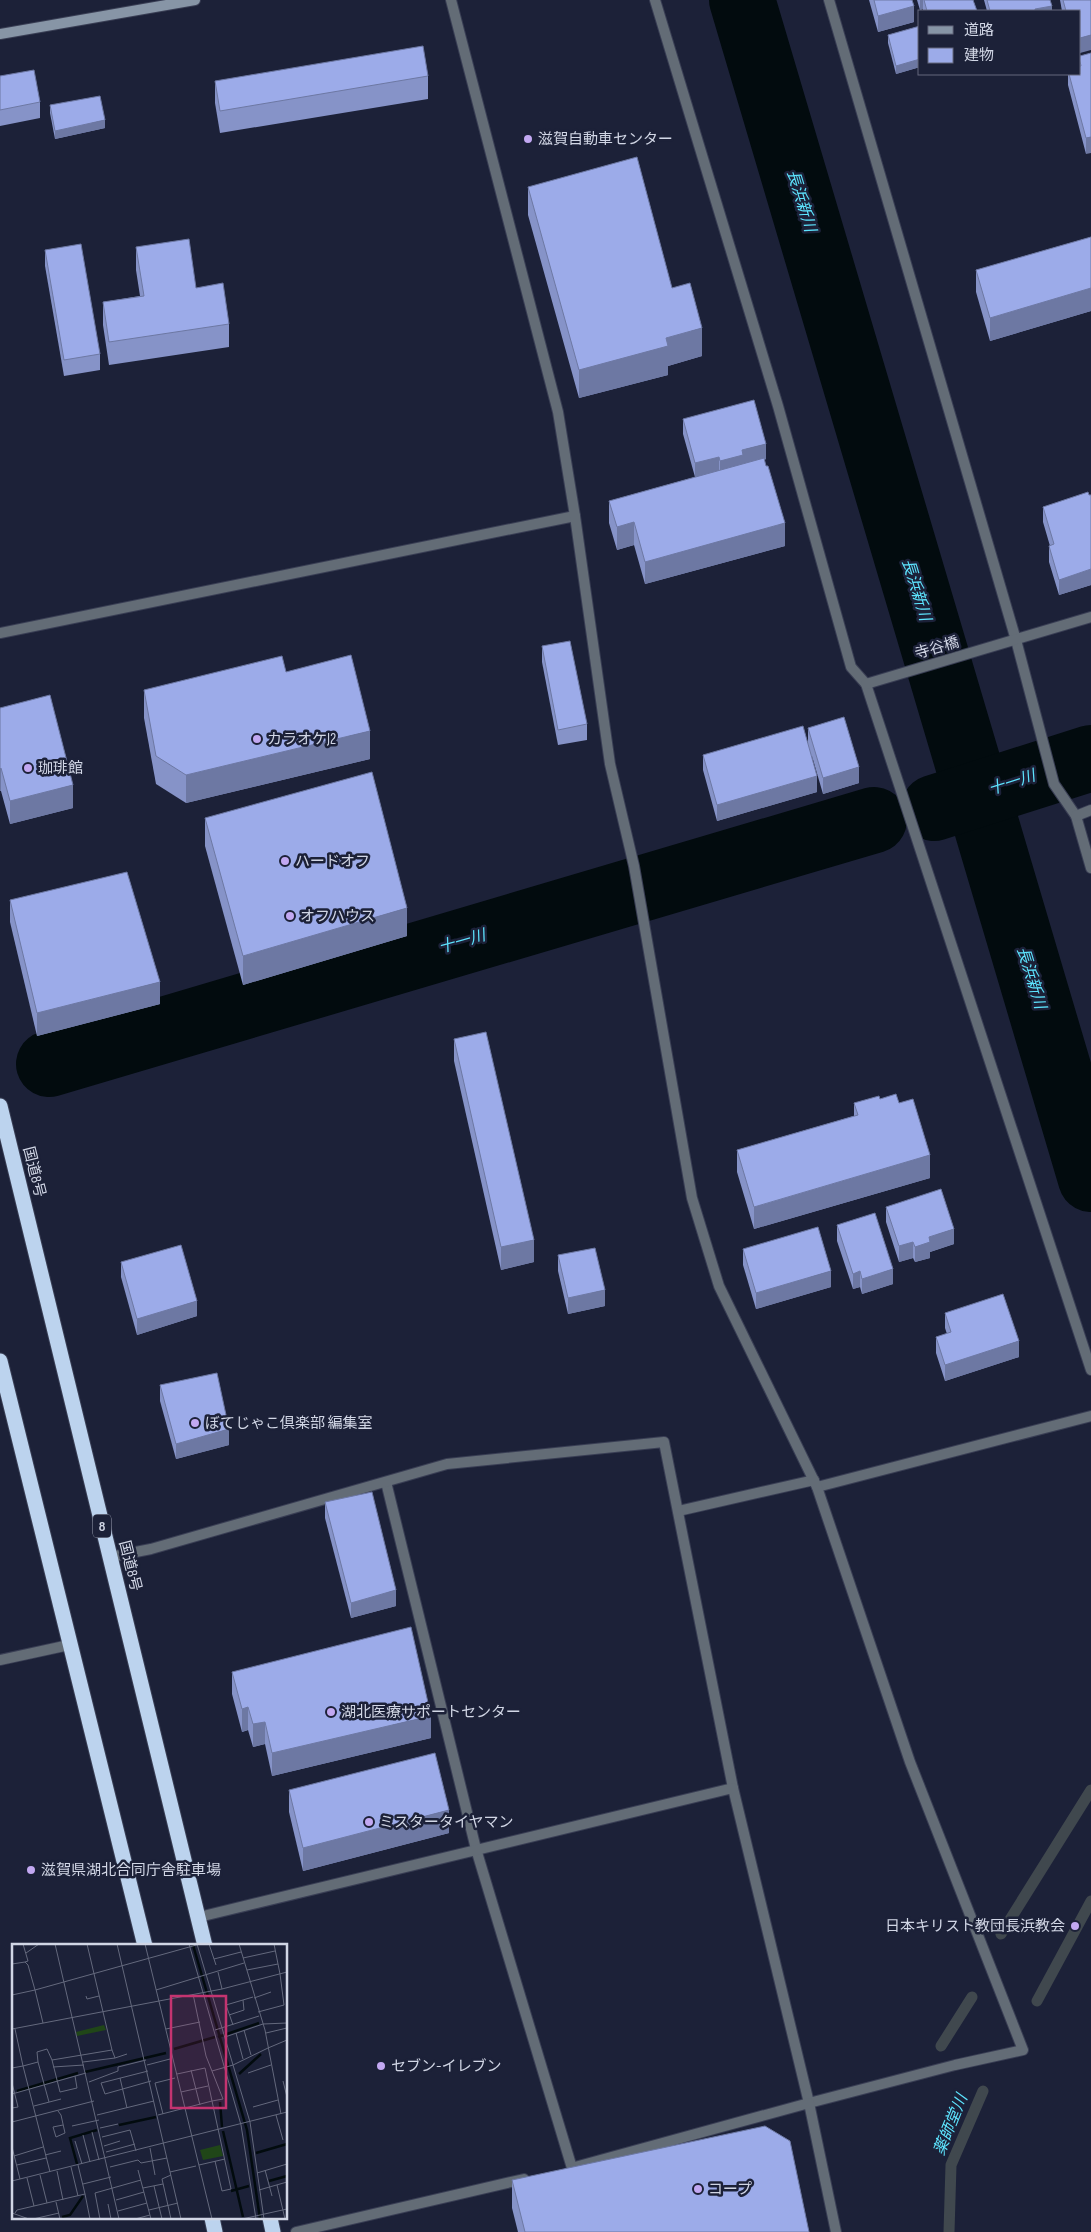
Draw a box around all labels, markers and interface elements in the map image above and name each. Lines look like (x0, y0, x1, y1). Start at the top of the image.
legend (918, 10, 1081, 75)
text: 道路 (964, 21, 994, 40)
text: 建物 (964, 46, 994, 65)
place label: 滋賀自動車センター (538, 130, 673, 149)
marker: 滋賀自動車センター (522, 133, 534, 145)
water label: 長浜新川 (783, 168, 820, 236)
water label: 長浜新川 (898, 557, 935, 625)
street label: 寺谷橋 (913, 633, 961, 663)
place label: カラオケJ2 (267, 730, 336, 749)
marker: カラオケJ2 (251, 733, 263, 745)
place label: 珈琲館 (38, 759, 83, 778)
marker: 珈琲館 (22, 762, 34, 774)
water label: 十一川 (986, 766, 1040, 799)
place label: ハードオフ (295, 852, 370, 871)
marker: ハードオフ (279, 855, 291, 867)
place label: オフハウス (300, 907, 375, 926)
marker: オフハウス (284, 910, 296, 922)
water label: 十一川 (436, 926, 490, 958)
water label: 長浜新川 (1013, 945, 1050, 1013)
street label: 国道8号 (19, 1145, 49, 1199)
place label: ぼてじゃこ倶楽部 編集室 (205, 1414, 372, 1433)
marker: ぼてじゃこ倶楽部 編集室 (189, 1417, 201, 1429)
road number: 8 (93, 1514, 111, 1538)
street label: 国道8号 (115, 1539, 145, 1593)
place label: 湖北医療サポートセンター (341, 1703, 521, 1722)
marker: 湖北医療サポートセンター (325, 1706, 337, 1718)
place label: ミスタータイヤマン (379, 1813, 514, 1832)
marker: ミスタータイヤマン (363, 1816, 375, 1828)
place label: 滋賀県湖北合同庁舎駐車場 (41, 1861, 221, 1880)
marker: 滋賀県湖北合同庁舎駐車場 (25, 1864, 37, 1876)
place label: 日本キリスト教団長浜教会 (885, 1917, 1065, 1936)
marker: 日本キリスト教団長浜教会 (1069, 1920, 1081, 1932)
inset map (12, 1944, 288, 2220)
place label: セブン-イレブン (391, 2057, 502, 2076)
marker: セブン-イレブン (375, 2060, 387, 2072)
water label: 薬師堂川 (930, 2090, 973, 2158)
place label: コープ (708, 2180, 752, 2199)
marker: コープ (692, 2183, 704, 2195)

